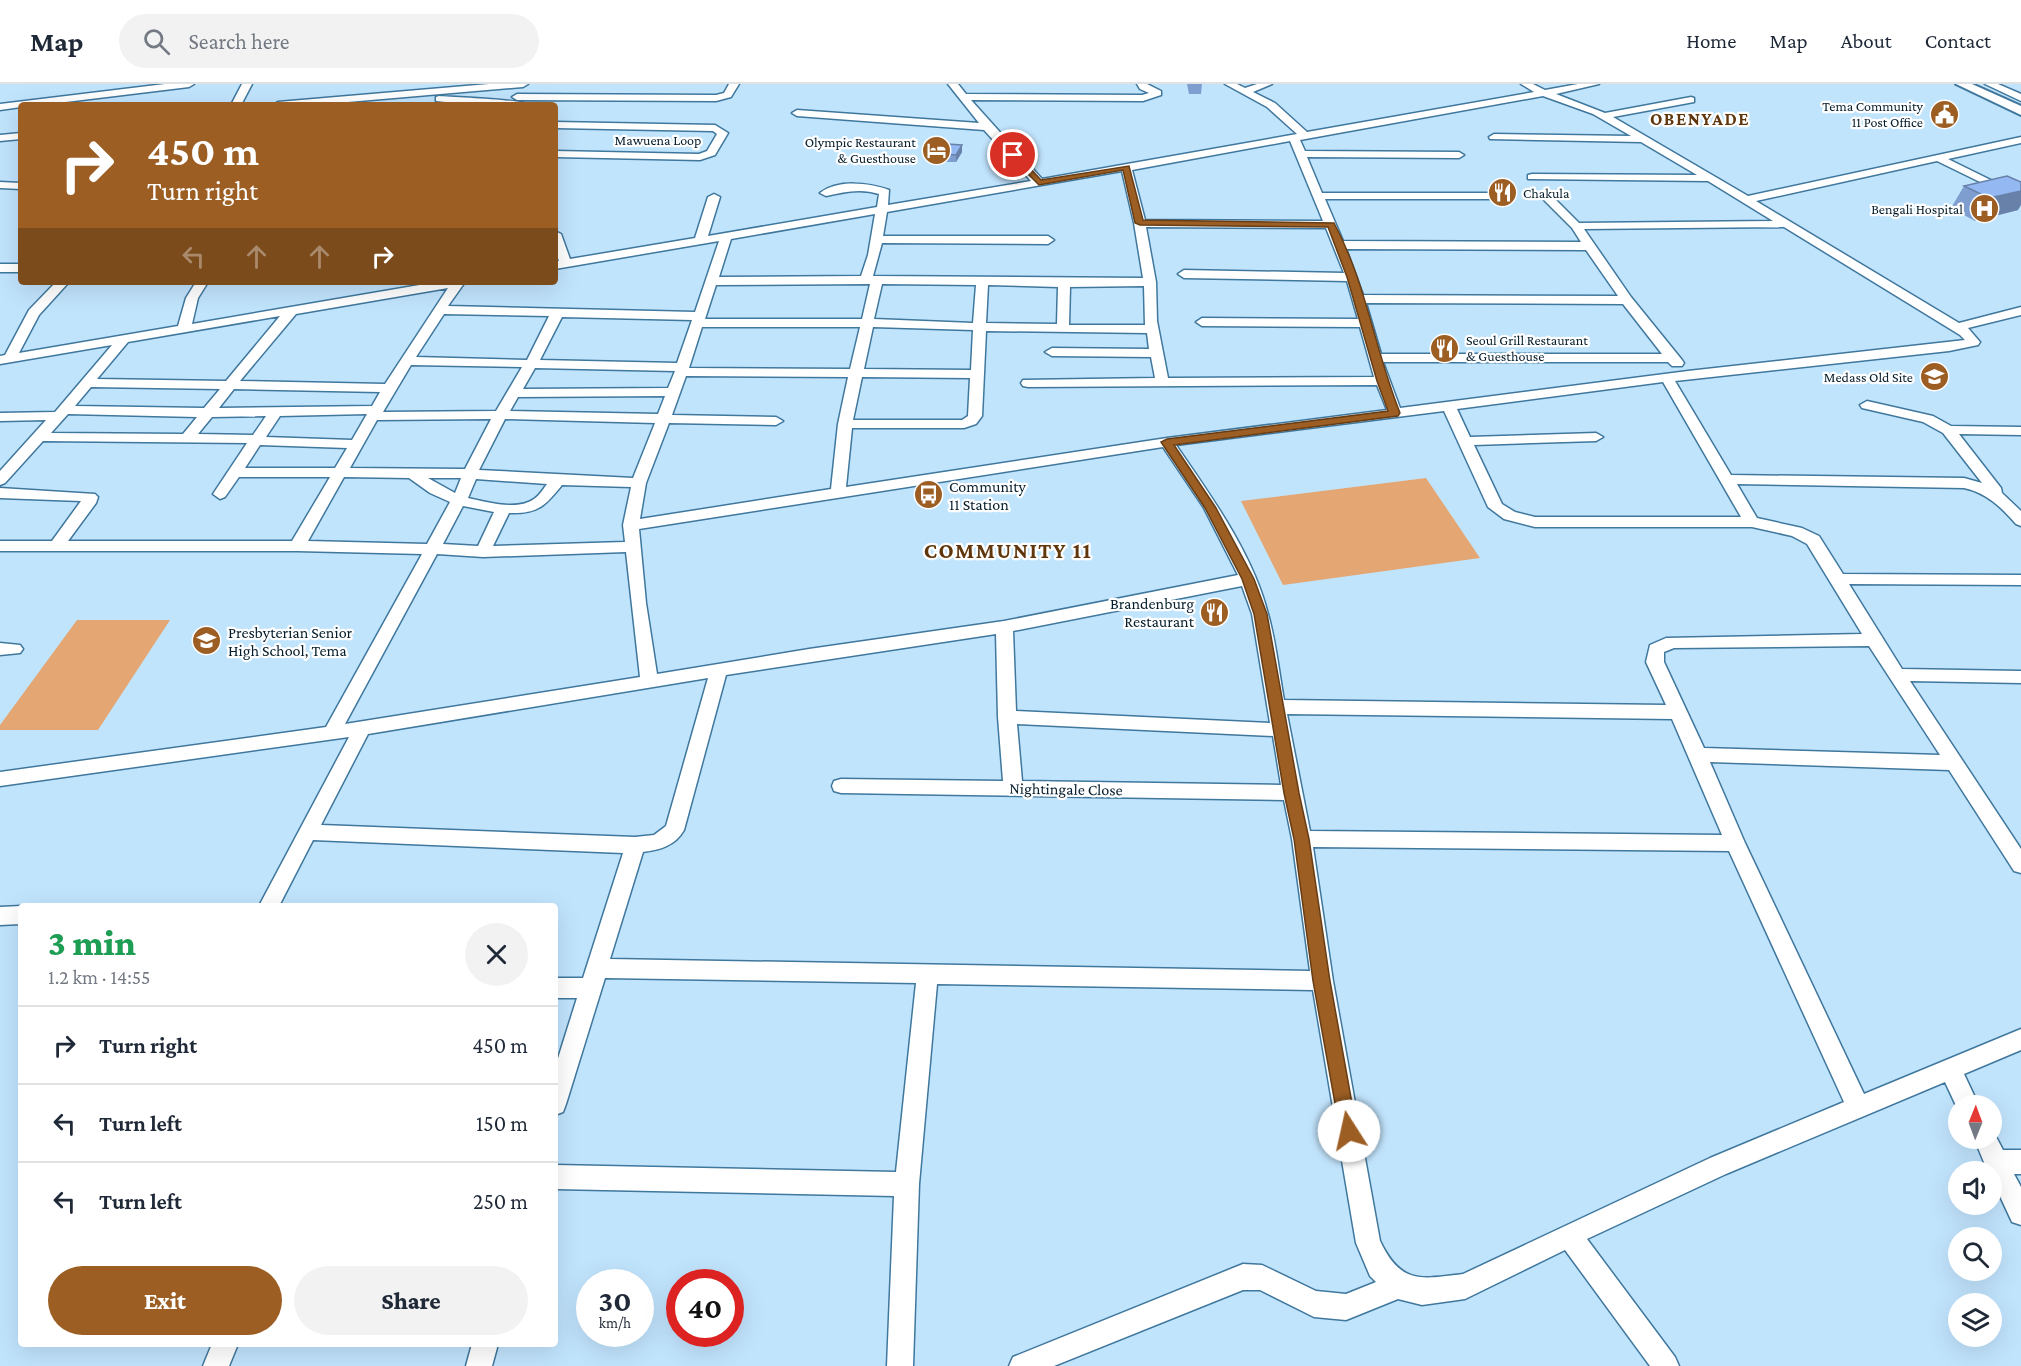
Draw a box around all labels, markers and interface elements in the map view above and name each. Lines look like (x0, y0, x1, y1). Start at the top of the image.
search box (119, 14, 539, 68)
icon: search (140, 25, 173, 58)
text: Map (30, 26, 83, 57)
text: Search here (188, 29, 289, 54)
text: Home (1686, 29, 1736, 53)
text: Map (1769, 29, 1808, 53)
text: About (1841, 29, 1892, 53)
text: Contact (1925, 29, 1991, 53)
place label: Tema Community 11 Post Office (1822, 98, 1924, 130)
public building icon: Tema Community 11 Post Office (1928, 98, 1960, 130)
district label: OBENYADE (1650, 109, 1750, 129)
icon: right (48, 126, 126, 204)
text: 450 m (147, 127, 259, 174)
pin (987, 129, 1038, 180)
street label: Mawuena Loop (615, 132, 701, 148)
place label: Olympic Restaurant & Guesthouse (805, 134, 916, 166)
hotel icon: Olympic Restaurant & Guesthouse (921, 134, 953, 166)
icon: arrive (996, 138, 1029, 171)
text: Turn right (147, 176, 258, 206)
restaurant icon: Chakula (1486, 177, 1518, 209)
place label: Chakula (1523, 185, 1570, 201)
hospital icon: Bengali Hospital (1968, 193, 2000, 225)
place label: Bengali Hospital (1871, 201, 1963, 217)
icon: left (177, 240, 210, 273)
icon: ahead (240, 240, 273, 273)
icon: ahead (303, 240, 336, 273)
icon: right (366, 240, 399, 273)
restaurant icon: Seoul Grill Restaurant & Guesthouse (1429, 332, 1461, 364)
place label: Seoul Grill Restaurant & Guesthouse (1466, 332, 1588, 364)
school or university icon: Medass Old Site (1918, 361, 1950, 393)
place label: Medass Old Site (1824, 369, 1913, 385)
place label: Community 11 Station (949, 478, 1026, 513)
bus stop icon: Community 11 Station (912, 479, 944, 511)
district label: COMMUNITY 11 (924, 538, 1092, 563)
place label: Brandenburg Restaurant (1110, 595, 1195, 630)
restaurant icon: Brandenburg Restaurant (1199, 596, 1231, 628)
place label: Presbyterian Senior High School, Tema (228, 624, 353, 660)
school or university icon: Presbyterian Senior High School, Tema (191, 625, 223, 657)
street label: Nightingale Close (1009, 780, 1123, 799)
text: 3 min (48, 923, 136, 963)
button: close (465, 923, 528, 986)
text: 1.2 km · 14:55 (48, 966, 151, 988)
icon: right (48, 1029, 81, 1062)
text: Turn right (99, 1033, 197, 1058)
text: 450 m (472, 1033, 528, 1058)
north arrow (1948, 1095, 2002, 1149)
map controls (1948, 1095, 2002, 1347)
position arrow (1317, 1099, 1381, 1163)
icon: left (48, 1107, 81, 1140)
text: Turn left (99, 1111, 182, 1136)
text: 150 m (476, 1111, 528, 1136)
button: sound (1948, 1161, 2002, 1215)
icon: left (48, 1185, 81, 1218)
text: Turn left (99, 1189, 182, 1214)
text: 250 m (473, 1189, 528, 1214)
button: search (1948, 1227, 2002, 1281)
button: Exit (48, 1266, 282, 1335)
button: Share (294, 1266, 528, 1335)
speed limit sign: 40 (666, 1269, 744, 1347)
text: 30 (599, 1284, 631, 1317)
button: layers (1948, 1293, 2002, 1347)
text: km/h (599, 1315, 631, 1331)

